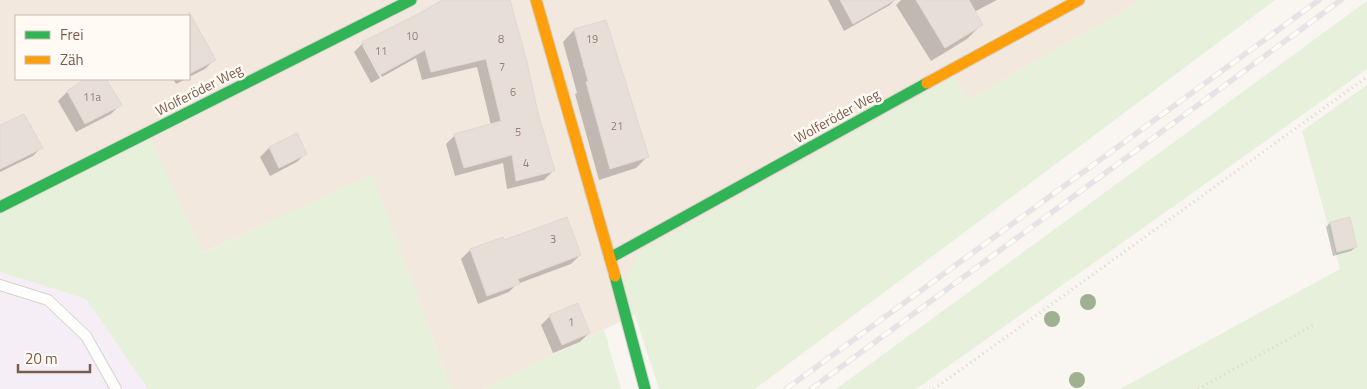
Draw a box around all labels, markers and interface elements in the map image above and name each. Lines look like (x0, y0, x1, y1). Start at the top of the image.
legend (15, 15, 190, 80)
text: Frei (60, 23, 83, 46)
house number: 10 (406, 28, 418, 44)
house number: 8 (498, 31, 504, 47)
house number: 19 (586, 31, 598, 47)
house number: 11 (375, 43, 387, 59)
text: Zäh (60, 48, 84, 71)
street label: Wolferöder Weg (152, 59, 246, 121)
house number: 7 (499, 59, 505, 75)
street label: Wolferöder Weg (790, 83, 883, 148)
house number: 6 (510, 84, 516, 100)
house number: 11a (83, 89, 101, 105)
house number: 21 (611, 118, 623, 134)
house number: 5 (515, 124, 521, 140)
house number: 4 (523, 155, 529, 171)
house number: 3 (550, 231, 556, 247)
house number: 1 (568, 314, 574, 330)
scale bar (18, 342, 90, 374)
text: 20 m (25, 347, 58, 370)

